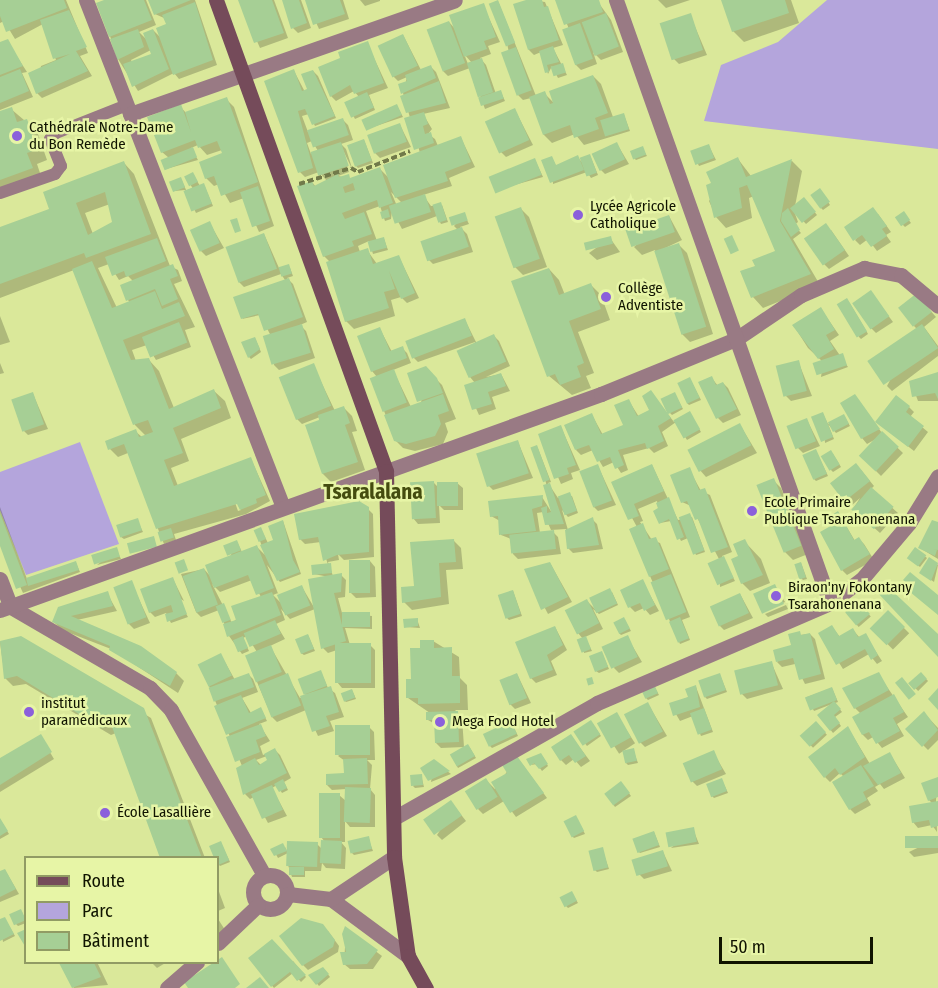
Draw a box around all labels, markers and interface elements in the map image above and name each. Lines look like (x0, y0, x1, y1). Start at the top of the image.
place label: Cathédrale Notre-Dame du Bon Remède (29, 118, 173, 153)
marker: Cathédrale Notre-Dame du Bon Remède (10, 129, 24, 143)
place label: Lycée Agricole Catholique (590, 197, 676, 232)
marker: Lycée Agricole Catholique (571, 208, 585, 222)
place label: Collège Adventiste (618, 279, 683, 314)
marker: Collège Adventiste (599, 290, 613, 304)
district label: Tsaralalana (323, 479, 423, 505)
place label: Ecole Primaire Publique Tsarahonenana (764, 493, 915, 528)
marker: Ecole Primaire Publique Tsarahonenana (745, 504, 759, 518)
place label: Biraon'ny Fokontany Tsarahonenana (788, 578, 912, 613)
marker: Biraon'ny Fokontany Tsarahonenana (769, 589, 783, 603)
place label: institut paramédicaux (41, 694, 127, 729)
marker: institut paramédicaux (22, 705, 36, 719)
place label: Mega Food Hotel (452, 713, 554, 731)
marker: Mega Food Hotel (433, 715, 447, 729)
place label: École Lasallière (117, 804, 211, 822)
marker: École Lasallière (98, 806, 112, 820)
legend (24, 856, 219, 964)
text: Route (82, 870, 125, 892)
text: Parc (82, 900, 113, 922)
scale bar (722, 925, 876, 963)
text: Bâtiment (82, 930, 149, 952)
text: 50 m (730, 936, 766, 958)

